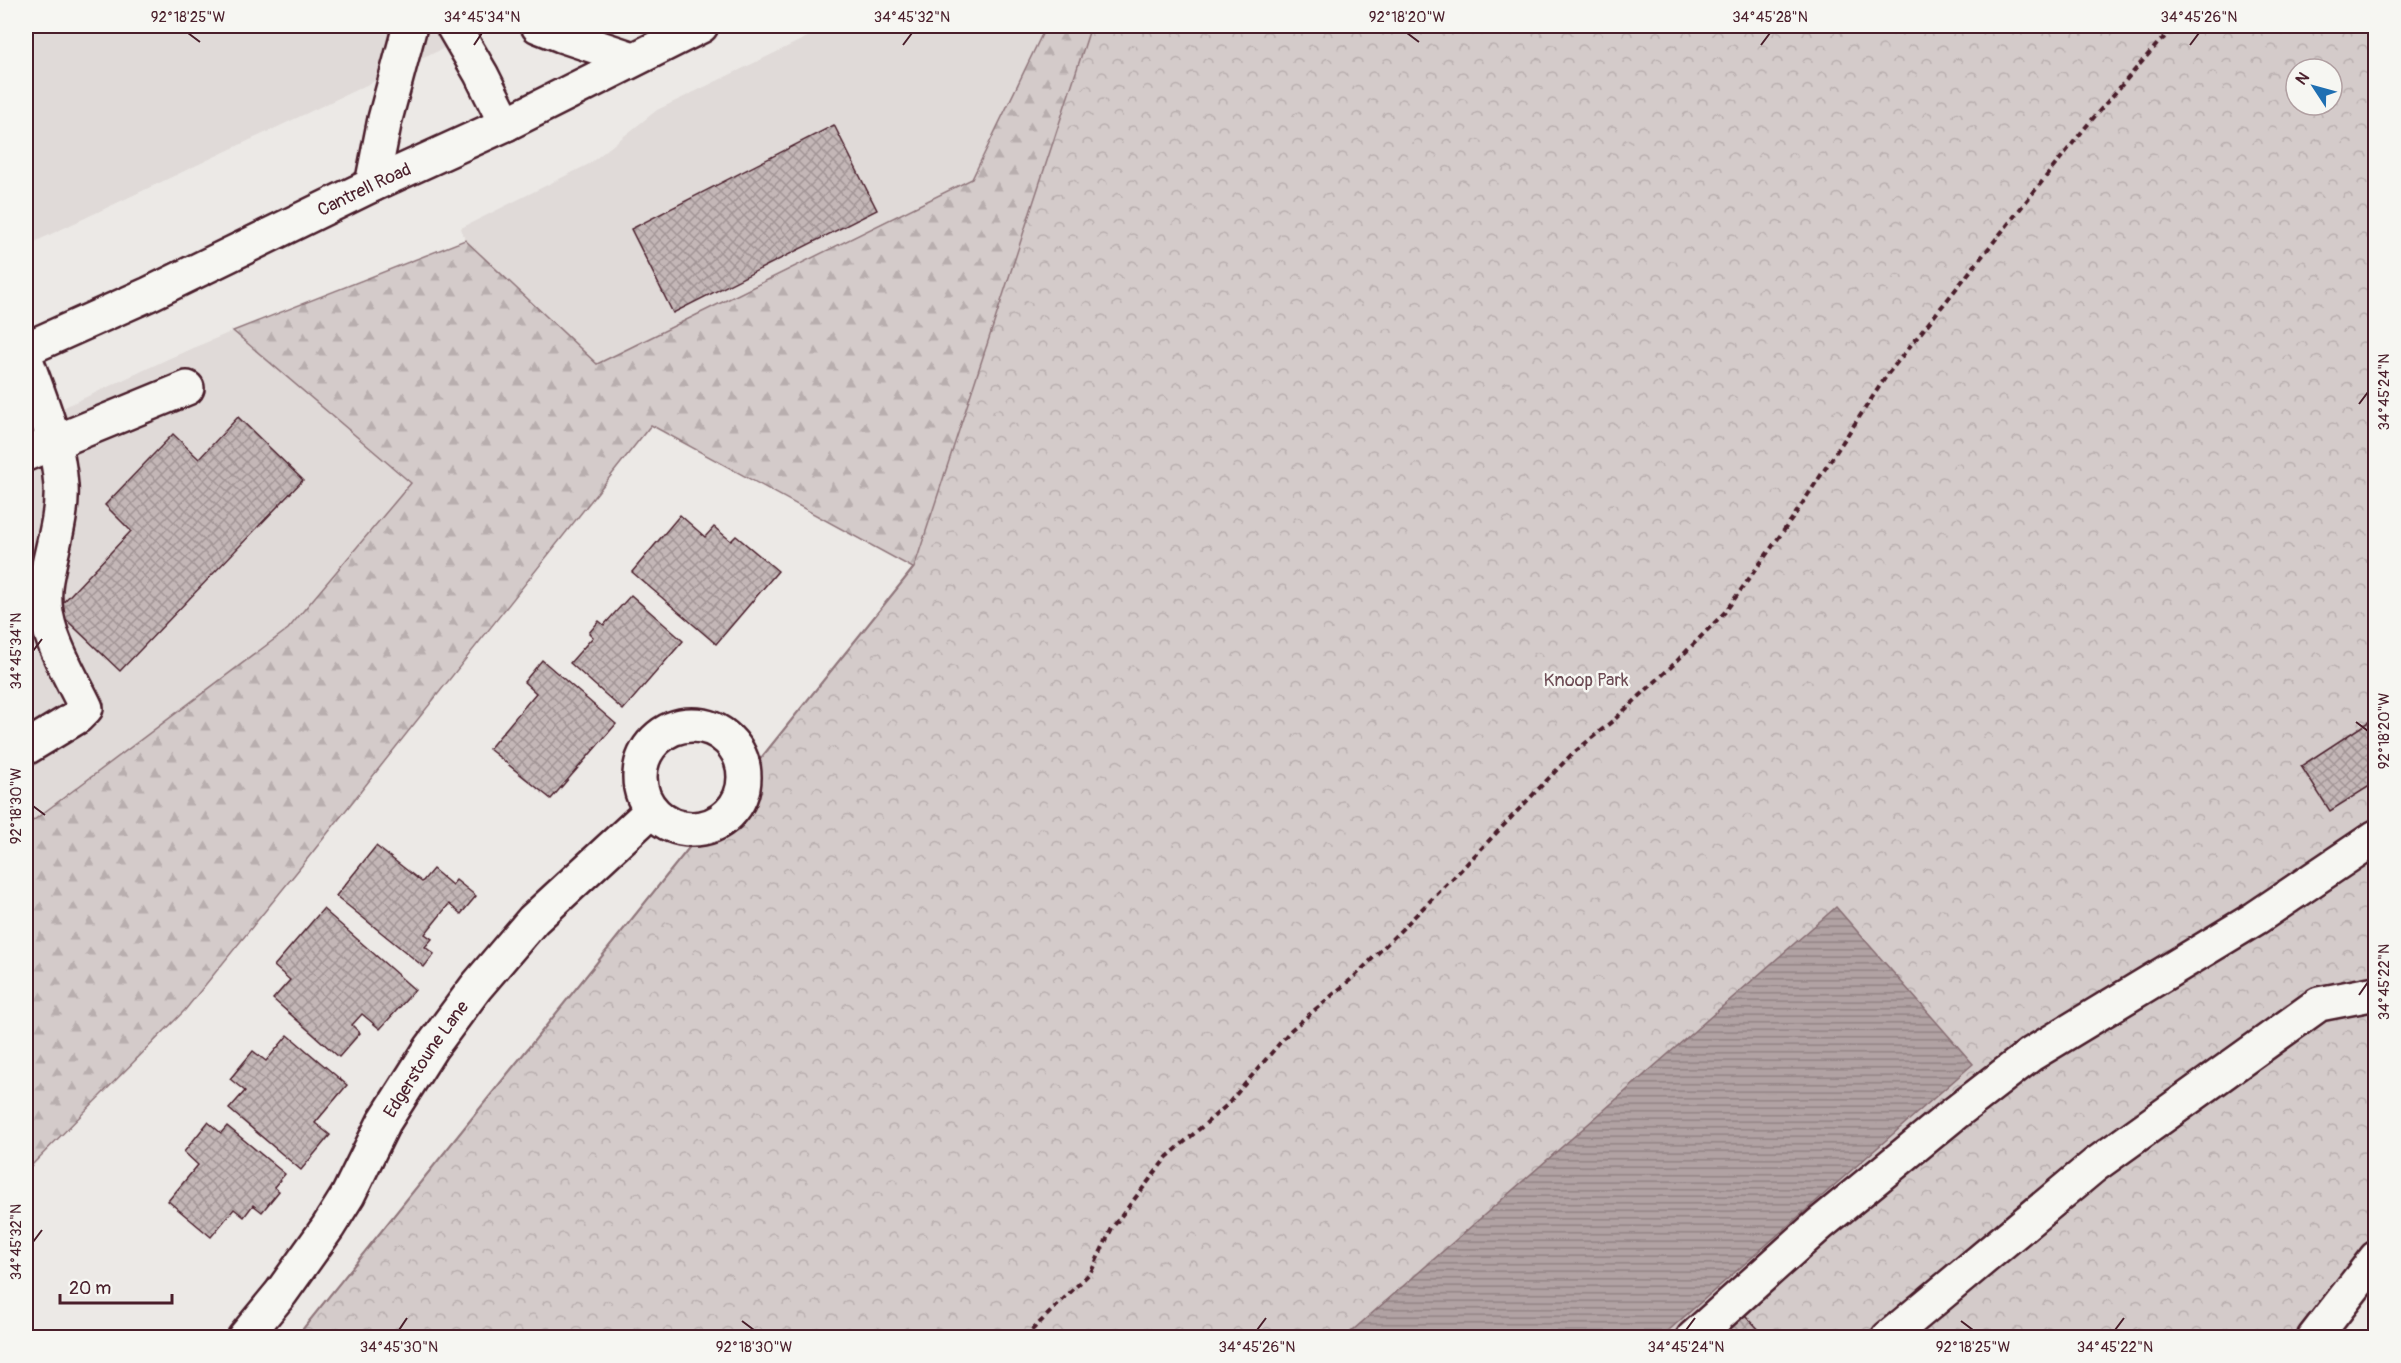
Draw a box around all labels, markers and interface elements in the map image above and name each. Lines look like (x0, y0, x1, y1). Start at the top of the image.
text: 92°18'25"W (151, 8, 225, 27)
text: 34°45'34"N (444, 8, 520, 27)
text: 34°45'32"N (874, 8, 950, 27)
text: 92°18'20"W (1369, 8, 1445, 27)
text: 34°45'28"N (1732, 8, 1808, 27)
text: 34°45'26"N (2161, 8, 2237, 27)
north arrow (2284, 57, 2344, 117)
text: N (2291, 68, 2314, 89)
street label: Cantrell Road (314, 158, 415, 222)
text: 34°45'24"N (2375, 354, 2394, 430)
text: 34°45'34"N (7, 613, 26, 689)
park label: Knoop Park (1544, 669, 1629, 692)
text: 92°18'20"W (2375, 693, 2394, 769)
text: 92°18'30"W (7, 768, 26, 844)
text: 34°45'22"N (2375, 944, 2394, 1020)
street label: Edgerstoune Lane (379, 996, 474, 1122)
text: 34°45'32"N (7, 1204, 26, 1280)
scale bar (60, 1267, 172, 1305)
text: 20 m (69, 1277, 111, 1300)
text: 34°45'30"N (360, 1338, 438, 1357)
text: 92°18'30"W (716, 1338, 792, 1357)
text: 34°45'26"N (1219, 1338, 1295, 1357)
text: 34°45'24"N (1648, 1338, 1724, 1357)
text: 92°18'25"W (1936, 1338, 2010, 1357)
text: 34°45'22"N (2077, 1338, 2153, 1357)

